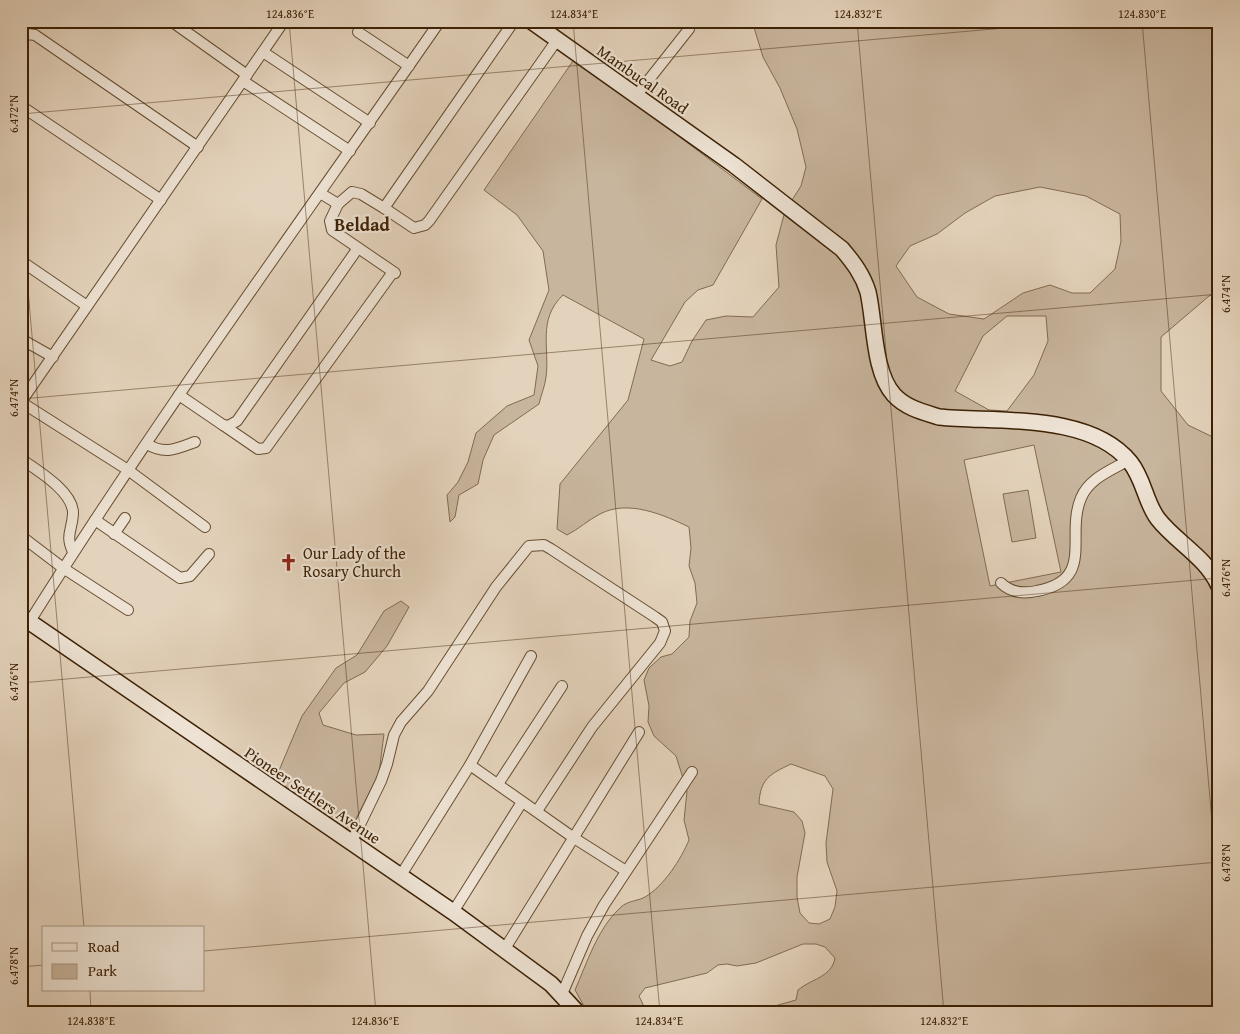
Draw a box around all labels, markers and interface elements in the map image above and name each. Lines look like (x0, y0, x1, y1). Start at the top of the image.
text: 124.836°E (266, 5, 314, 22)
text: 124.834°E (550, 5, 598, 22)
text: 124.832°E (834, 5, 882, 22)
text: 124.830°E (1118, 5, 1166, 22)
street label: Mambucal Road (592, 39, 694, 120)
text: 6.472°N (5, 95, 22, 133)
district label: Beldad (334, 211, 390, 238)
text: 6.474°N (1217, 275, 1234, 313)
text: 6.474°N (5, 379, 22, 417)
place label: Our Lady of the Rosary Church (303, 541, 406, 583)
church icon: Our Lady of the Rosary Church (279, 552, 299, 572)
text: 6.476°N (1217, 559, 1234, 597)
text: 6.476°N (5, 663, 22, 701)
street label: Pioneer Settlers Avenue (240, 740, 386, 850)
text: 6.478°N (1217, 844, 1234, 882)
legend (42, 926, 205, 992)
text: Road (88, 936, 119, 957)
text: 6.478°N (5, 947, 22, 985)
text: Park (88, 960, 117, 981)
text: 124.838°E (67, 1012, 115, 1029)
text: 124.836°E (351, 1012, 399, 1029)
text: 124.834°E (635, 1012, 683, 1029)
text: 124.832°E (920, 1012, 968, 1029)

